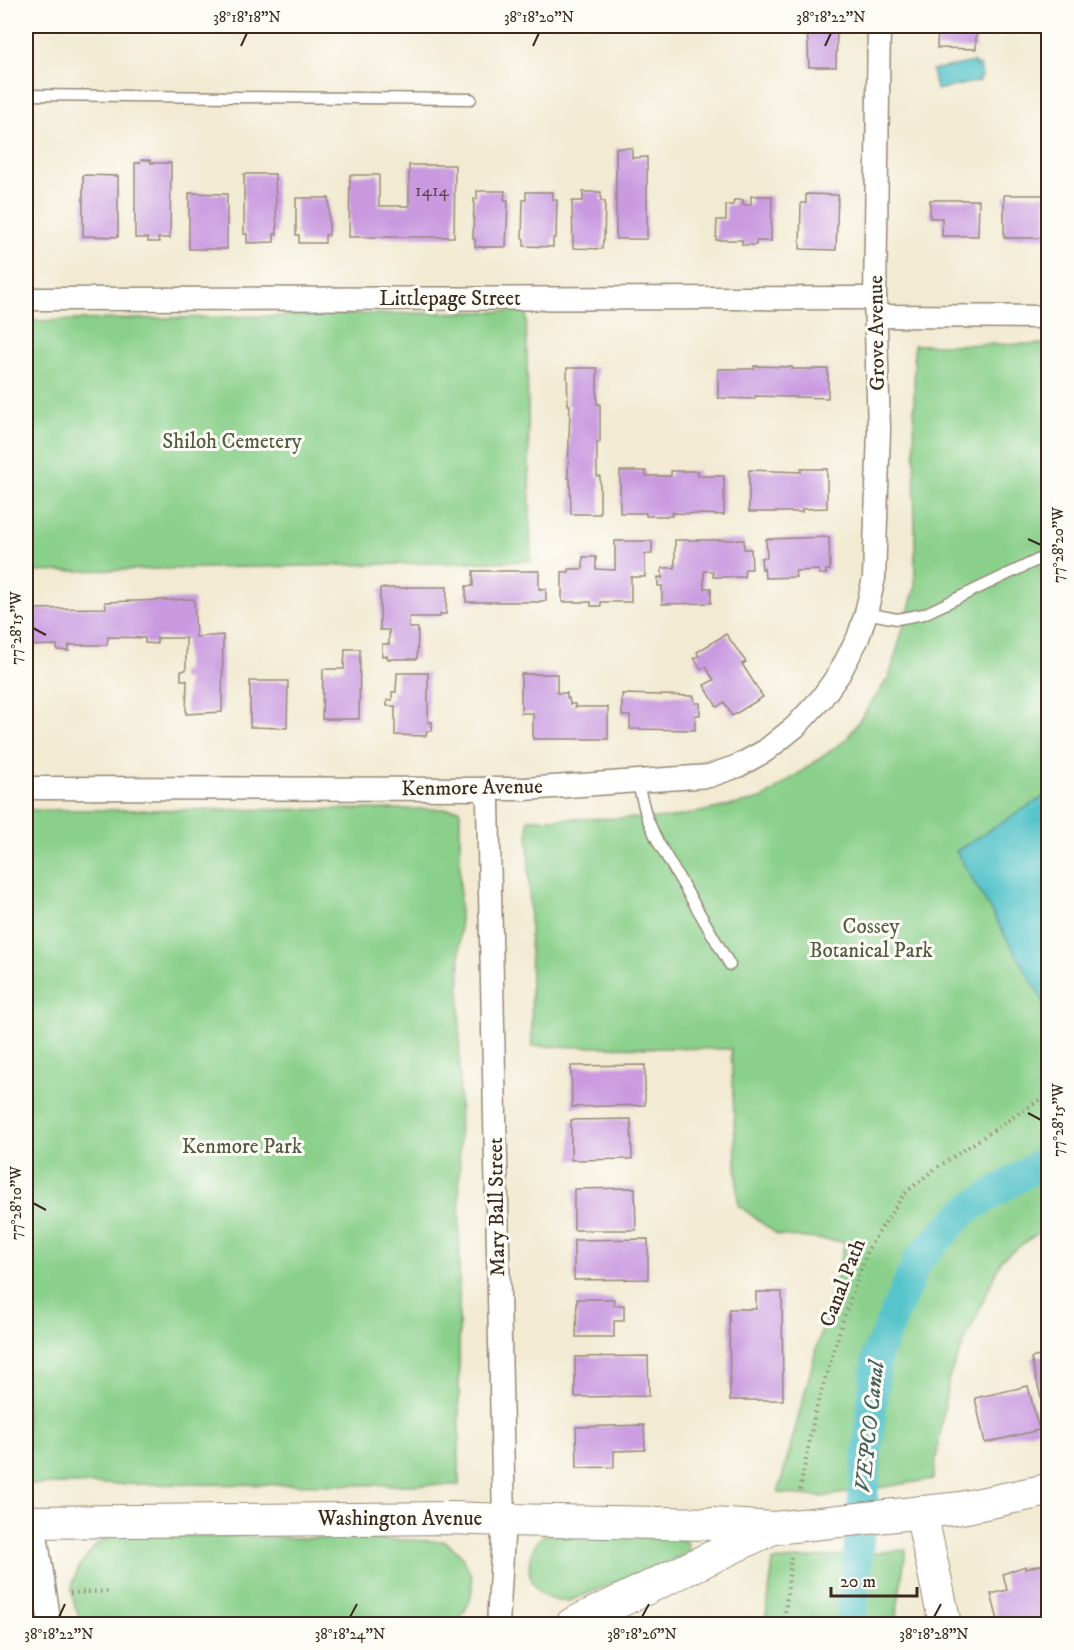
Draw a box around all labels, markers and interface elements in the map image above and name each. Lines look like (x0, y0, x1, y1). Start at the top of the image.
text: 38°18'18"N (213, 8, 281, 27)
text: 38°18'20"N (504, 8, 574, 27)
text: 38°18'22"N (796, 8, 866, 27)
house number: 1414 (415, 180, 450, 202)
street label: Grove Avenue (863, 275, 891, 391)
street label: Littlepage Street (379, 286, 521, 312)
park label: Shiloh Cemetery (162, 429, 303, 455)
text: 77°28'20"W (1049, 507, 1068, 583)
text: 77°28'15"W (7, 591, 26, 665)
street label: Kenmore Avenue (401, 774, 543, 802)
park label: Cossey Botanical Park (809, 914, 933, 964)
text: 77°28'15"W (1049, 1083, 1068, 1157)
park label: Kenmore Park (182, 1134, 303, 1160)
street label: Mary Ball Street (483, 1137, 511, 1277)
text: 77°28'10"W (7, 1166, 26, 1240)
street label: Canal Path (814, 1235, 872, 1331)
water label: VEPCO Canal (850, 1358, 891, 1494)
street label: Washington Avenue (317, 1506, 483, 1532)
scale bar (831, 1560, 916, 1598)
text: 20 m (840, 1571, 876, 1593)
text: 38°18'22"N (24, 1625, 94, 1644)
text: 38°18'24"N (315, 1625, 385, 1644)
text: 38°18'26"N (607, 1625, 677, 1644)
text: 38°18'28"N (899, 1625, 969, 1644)

